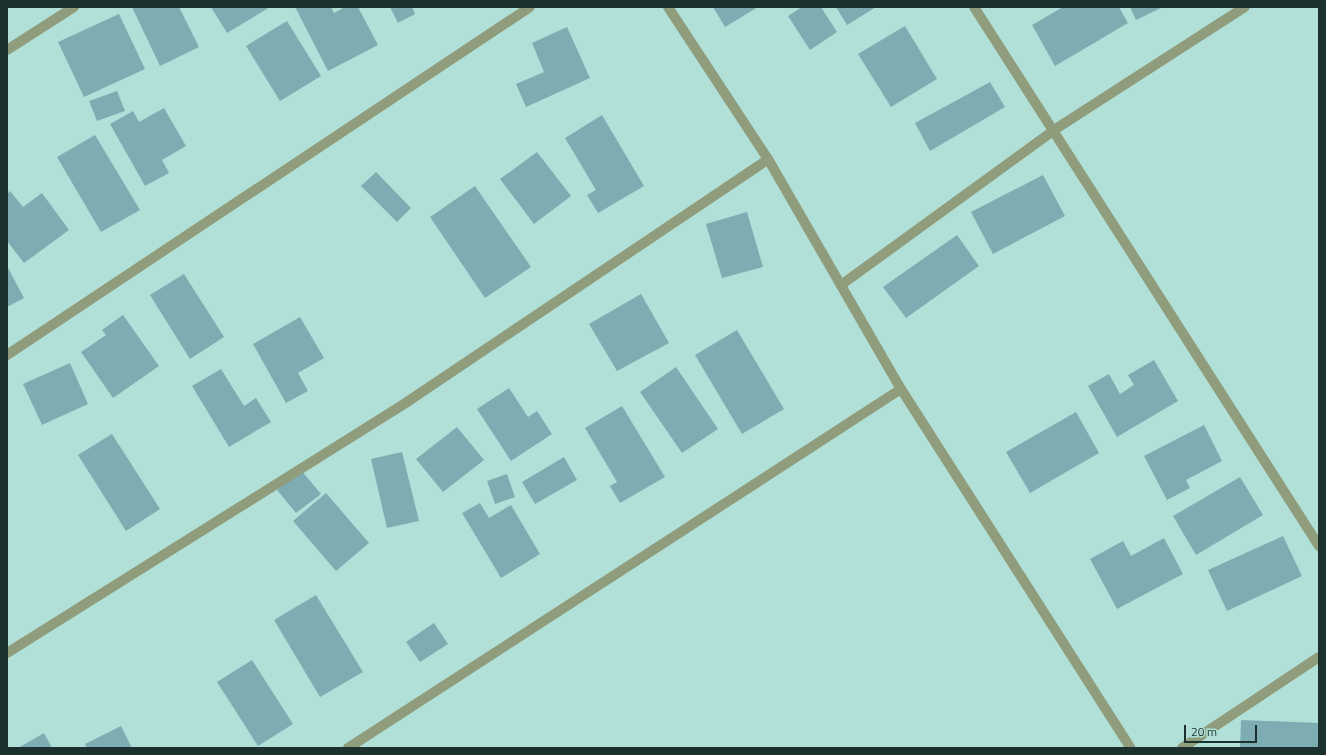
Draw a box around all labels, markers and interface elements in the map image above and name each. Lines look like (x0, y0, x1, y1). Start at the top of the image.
scale bar (1186, 717, 1259, 743)
text: 20 m (1191, 722, 1217, 741)

